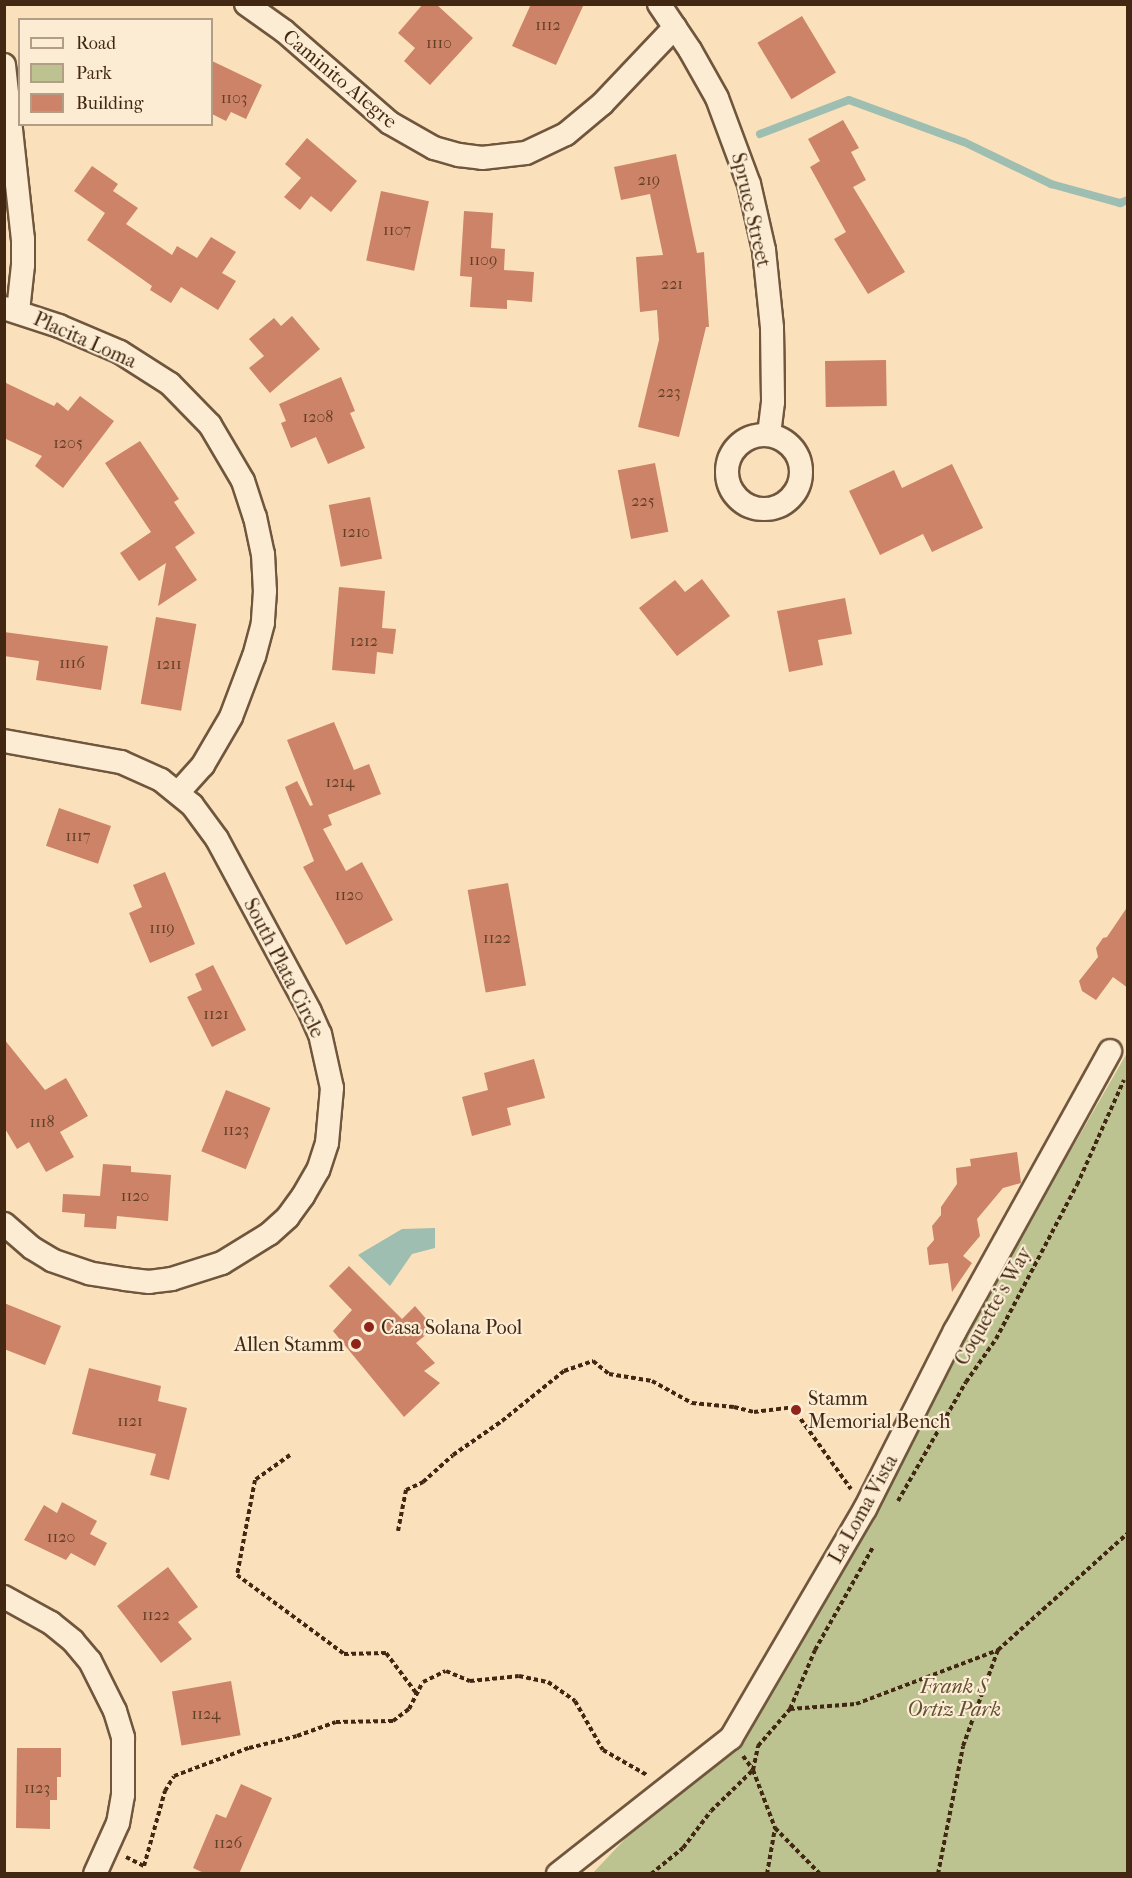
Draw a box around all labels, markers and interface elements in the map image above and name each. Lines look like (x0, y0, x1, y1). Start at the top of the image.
house number: 1112 (535, 15, 561, 35)
legend (18, 18, 213, 126)
street label: Caminito Alegre (278, 24, 402, 134)
text: Road (76, 33, 116, 54)
house number: 1110 (426, 33, 452, 53)
text: Park (76, 63, 112, 84)
house number: 1103 (221, 88, 247, 108)
text: Building (76, 93, 143, 114)
street label: Spruce Street (726, 150, 776, 270)
house number: 219 (638, 170, 660, 190)
house number: 1107 (383, 220, 411, 240)
house number: 1109 (469, 250, 497, 270)
house number: 221 (661, 274, 683, 294)
street label: Placita Loma (30, 307, 140, 373)
house number: 223 (657, 382, 681, 402)
house number: 1208 (303, 407, 333, 427)
house number: 1205 (53, 433, 83, 453)
house number: 225 (631, 491, 655, 511)
house number: 1210 (342, 522, 370, 542)
house number: 1212 (350, 631, 378, 651)
house number: 1116 (59, 653, 85, 673)
house number: 1211 (156, 654, 182, 674)
house number: 1214 (325, 772, 355, 792)
house number: 1117 (66, 826, 90, 846)
house number: 1120 (335, 885, 363, 905)
street label: South Plata Circle (238, 894, 330, 1042)
house number: 1119 (149, 918, 175, 938)
house number: 1122 (483, 928, 511, 948)
house number: 1121 (203, 1004, 229, 1024)
house number: 1118 (29, 1112, 55, 1132)
house number: 1123 (223, 1120, 249, 1140)
house number: 1120 (121, 1186, 149, 1206)
street label: Coquette's Way (949, 1242, 1037, 1370)
place label: Casa Solana Pool (381, 1315, 522, 1339)
marker: Casa Solana Pool (362, 1320, 376, 1334)
place label: Allen Stamm (234, 1332, 344, 1356)
marker: Allen Stamm (349, 1337, 363, 1351)
place label: Stamm Memorial Bench (808, 1386, 950, 1433)
marker: Stamm Memorial Bench (789, 1403, 803, 1417)
house number: 1121 (117, 1411, 143, 1431)
street label: La Loma Vista (823, 1450, 903, 1568)
house number: 1120 (47, 1527, 75, 1547)
house number: 1122 (142, 1605, 170, 1625)
park label: Frank S Ortiz Park (907, 1675, 1001, 1722)
house number: 1124 (191, 1704, 221, 1724)
house number: 1123 (24, 1778, 50, 1798)
house number: 1126 (214, 1833, 242, 1853)

